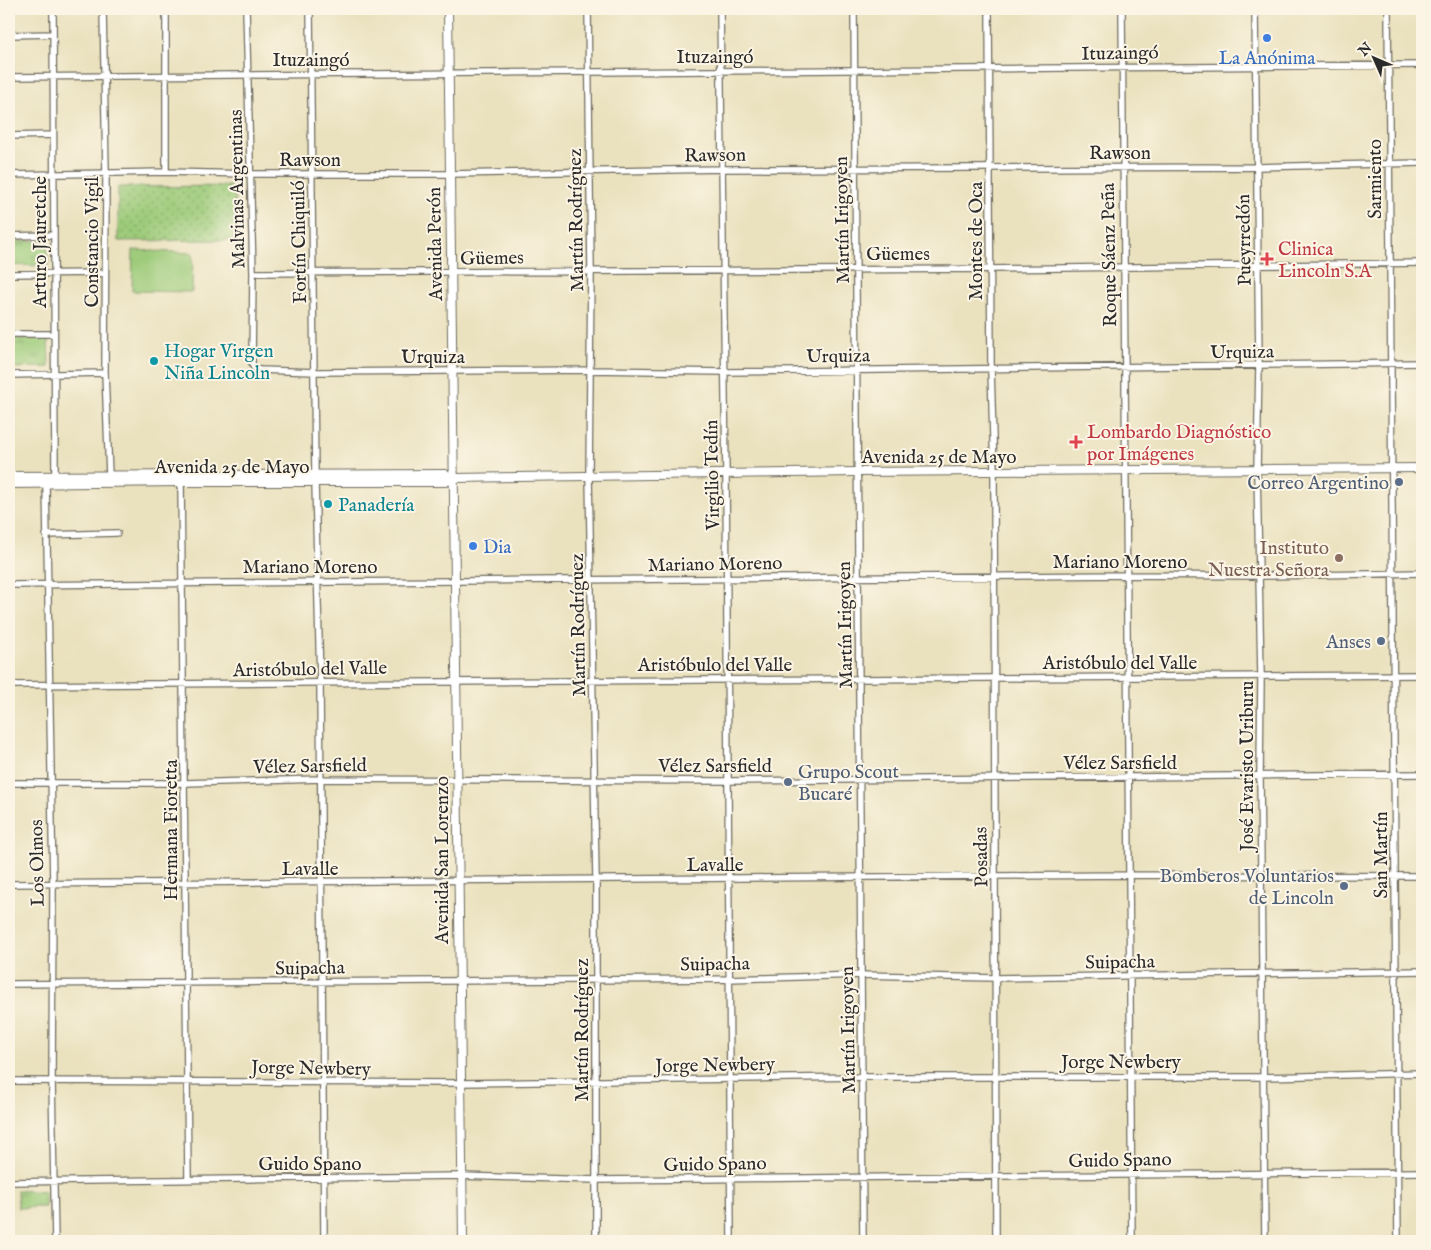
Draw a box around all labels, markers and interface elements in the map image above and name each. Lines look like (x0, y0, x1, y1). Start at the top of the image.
marker: La Anónima (1261, 32, 1273, 44)
north arrow (1348, 32, 1398, 82)
text: N (1354, 39, 1376, 61)
street label: Ituzaingó (1081, 41, 1159, 67)
street label: Ituzaingó (676, 46, 754, 70)
place label: La Anónima (1218, 47, 1316, 71)
street label: Ituzaingó (272, 49, 350, 73)
street label: Malvinas Argentinas (225, 109, 251, 269)
street label: Sarmiento (1364, 139, 1388, 219)
street label: Rawson (1089, 142, 1151, 166)
street label: Rawson (684, 143, 746, 169)
street label: Martín Rodríguez (564, 148, 590, 292)
street label: Rawson (279, 149, 341, 173)
street label: Martín Irigoyen (830, 156, 856, 284)
street label: Arturo Jauretche (29, 176, 53, 309)
street label: Constancio Vigil (81, 176, 105, 308)
street label: Fortín Chiquiló (287, 180, 313, 304)
street label: Montes de Oca (965, 181, 989, 301)
street label: Roque Sáenz Peña (1097, 182, 1123, 327)
street label: Avenida Perón (423, 187, 449, 302)
street label: Pueyrredón (1232, 194, 1258, 286)
place label: Clinica Lincoln S.A (1278, 238, 1373, 284)
street label: Güemes (866, 243, 930, 267)
street label: Güemes (460, 246, 524, 272)
marker: Clinica Lincoln S.A (1260, 252, 1274, 266)
place label: Hogar Virgen Niña Lincoln (164, 340, 274, 386)
street label: Urquiza (1210, 340, 1275, 366)
street label: Urquiza (806, 344, 871, 370)
street label: Urquiza (401, 346, 466, 370)
marker: Hogar Virgen Niña Lincoln (148, 355, 160, 367)
street label: Virgilio Tedín (700, 419, 726, 532)
place label: Lombardo Diagnóstico por Imágenes (1087, 421, 1271, 467)
marker: Lombardo Diagnóstico por Imágenes (1069, 435, 1083, 449)
street label: Avenida 25 de Mayo (860, 446, 1017, 470)
street label: Avenida 25 de Mayo (153, 456, 310, 480)
place label: Correo Argentino (1247, 472, 1389, 496)
marker: Correo Argentino (1393, 476, 1405, 488)
place label: Panadería (338, 494, 415, 518)
marker: Panadería (322, 498, 334, 510)
place label: Dia (483, 536, 512, 560)
place label: Instituto Nuestra Señora (1208, 537, 1330, 583)
marker: Dia (467, 540, 479, 552)
street label: Mariano Moreno (1053, 551, 1187, 575)
street label: Mariano Moreno (647, 552, 783, 578)
marker: Instituto Nuestra Señora (1333, 552, 1345, 564)
street label: Martín Rodríguez (566, 553, 592, 697)
street label: Mariano Moreno (243, 556, 377, 580)
street label: Martín Irigoyen (833, 561, 859, 689)
place label: Anses (1325, 631, 1371, 655)
marker: Anses (1375, 635, 1387, 647)
street label: Aristóbulo del Valle (1042, 652, 1197, 676)
street label: Aristóbulo del Valle (637, 654, 792, 678)
street label: Aristóbulo del Valle (232, 657, 388, 683)
street label: José Evaristo Uriburu (1236, 681, 1260, 853)
street label: Vélez Sarsfield (1062, 752, 1178, 776)
street label: Vélez Sarsfield (252, 754, 368, 780)
street label: Vélez Sarsfield (657, 755, 773, 779)
street label: Hermana Fioretta (160, 759, 184, 901)
place label: Grupo Scout Bucaré (798, 761, 900, 807)
street label: Avenida San Lorenzo (431, 776, 455, 945)
marker: Grupo Scout Bucaré (782, 776, 794, 788)
street label: San Martín (1370, 811, 1394, 899)
street label: Los Olmos (25, 819, 51, 907)
street label: Posadas (969, 826, 995, 888)
street label: Lavalle (686, 854, 744, 878)
street label: Lavalle (281, 858, 339, 882)
place label: Bomberos Voluntarios de Lincoln (1159, 865, 1334, 911)
marker: Bomberos Voluntarios de Lincoln (1338, 880, 1350, 892)
street label: Suipacha (1085, 950, 1156, 976)
street label: Suipacha (680, 952, 751, 978)
street label: Suipacha (275, 956, 346, 982)
street label: Martín Rodríguez (571, 958, 595, 1102)
street label: Martín Irigoyen (836, 966, 862, 1094)
street label: Jorge Newbery (1059, 1051, 1182, 1075)
street label: Jorge Newbery (653, 1053, 776, 1079)
street label: Jorge Newbery (249, 1056, 372, 1082)
street label: Guido Spano (1068, 1148, 1172, 1174)
street label: Guido Spano (663, 1152, 767, 1178)
street label: Guido Spano (258, 1153, 362, 1177)

